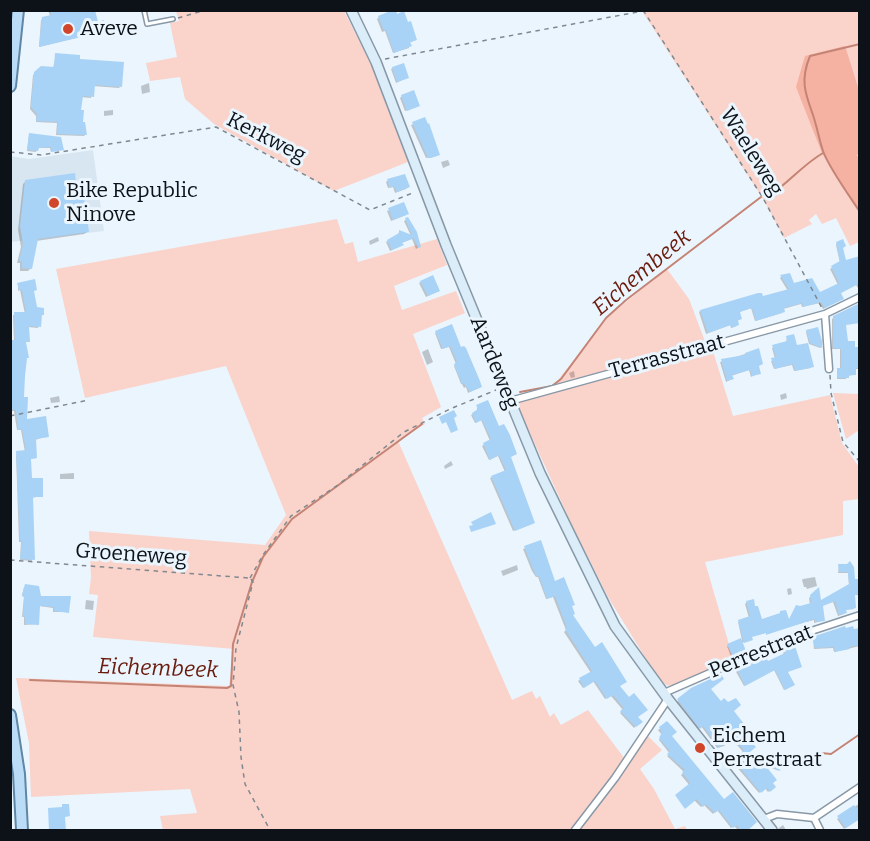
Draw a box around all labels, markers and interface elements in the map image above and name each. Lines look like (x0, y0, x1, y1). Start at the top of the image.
place label: Aveve (80, 16, 138, 42)
marker: Aveve (61, 22, 75, 36)
street label: Waeleweg (714, 103, 788, 201)
street label: Kerkweg (222, 107, 310, 169)
place label: Bike Republic Ninove (66, 178, 198, 228)
marker: Bike Republic Ninove (47, 196, 61, 210)
water label: Eichembeek (587, 224, 697, 322)
street label: Aardeweg (464, 313, 524, 413)
street label: Terrasstraat (606, 329, 728, 385)
street label: Groeneweg (74, 539, 188, 571)
street label: Perrestraat (705, 620, 817, 684)
water label: Eichembeek (97, 654, 219, 684)
place label: Eichem Perrestraat (712, 723, 822, 773)
marker: Eichem Perrestraat (693, 741, 707, 755)

